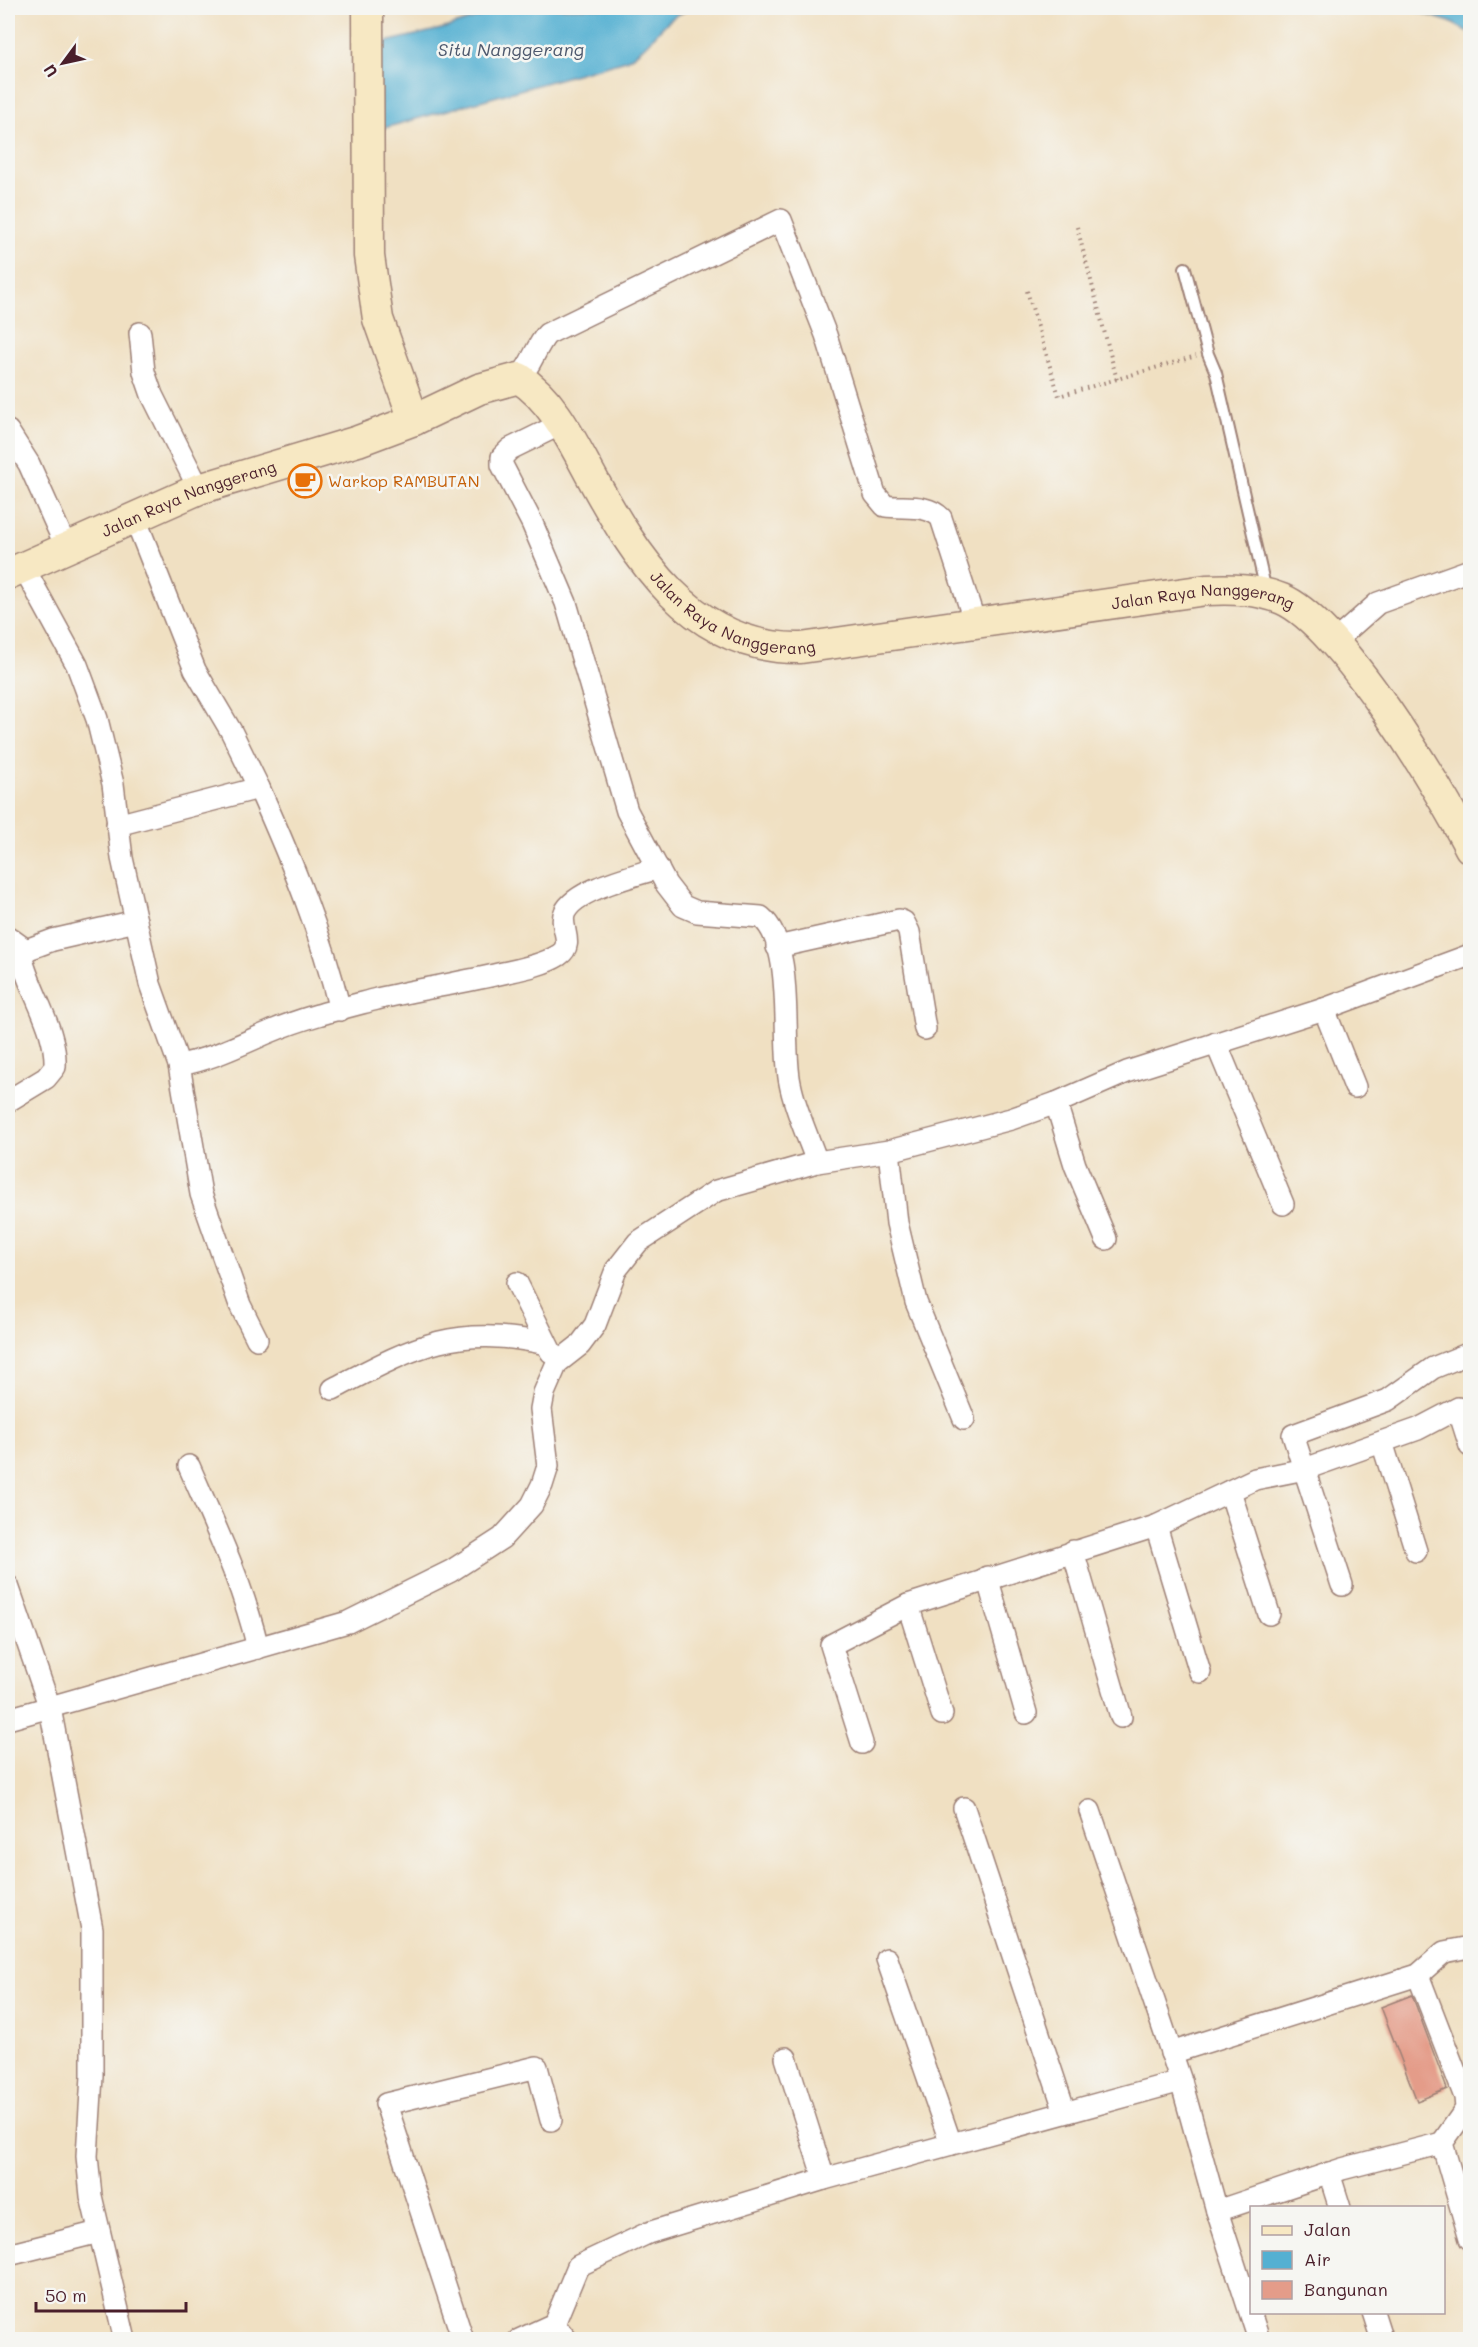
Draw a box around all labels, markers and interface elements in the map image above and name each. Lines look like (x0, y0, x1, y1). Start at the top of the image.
north arrow (33, 33, 93, 93)
water label: Situ Nanggerang (438, 37, 584, 61)
text: U (38, 61, 62, 82)
street label: Jalan Raya Nanggerang (98, 455, 278, 541)
cafe icon: Warkop RAMBUTAN (287, 463, 323, 499)
place label: Warkop RAMBUTAN (328, 470, 480, 491)
street label: Jalan Raya Nanggerang (646, 566, 817, 658)
street label: Jalan Raya Nanggerang (1110, 579, 1299, 614)
legend (1250, 2206, 1445, 2314)
text: Jalan (1304, 2217, 1351, 2241)
text: Air (1304, 2247, 1331, 2271)
scale bar (36, 2275, 186, 2313)
text: Bangunan (1304, 2277, 1388, 2301)
text: 50 m (45, 2283, 87, 2307)

